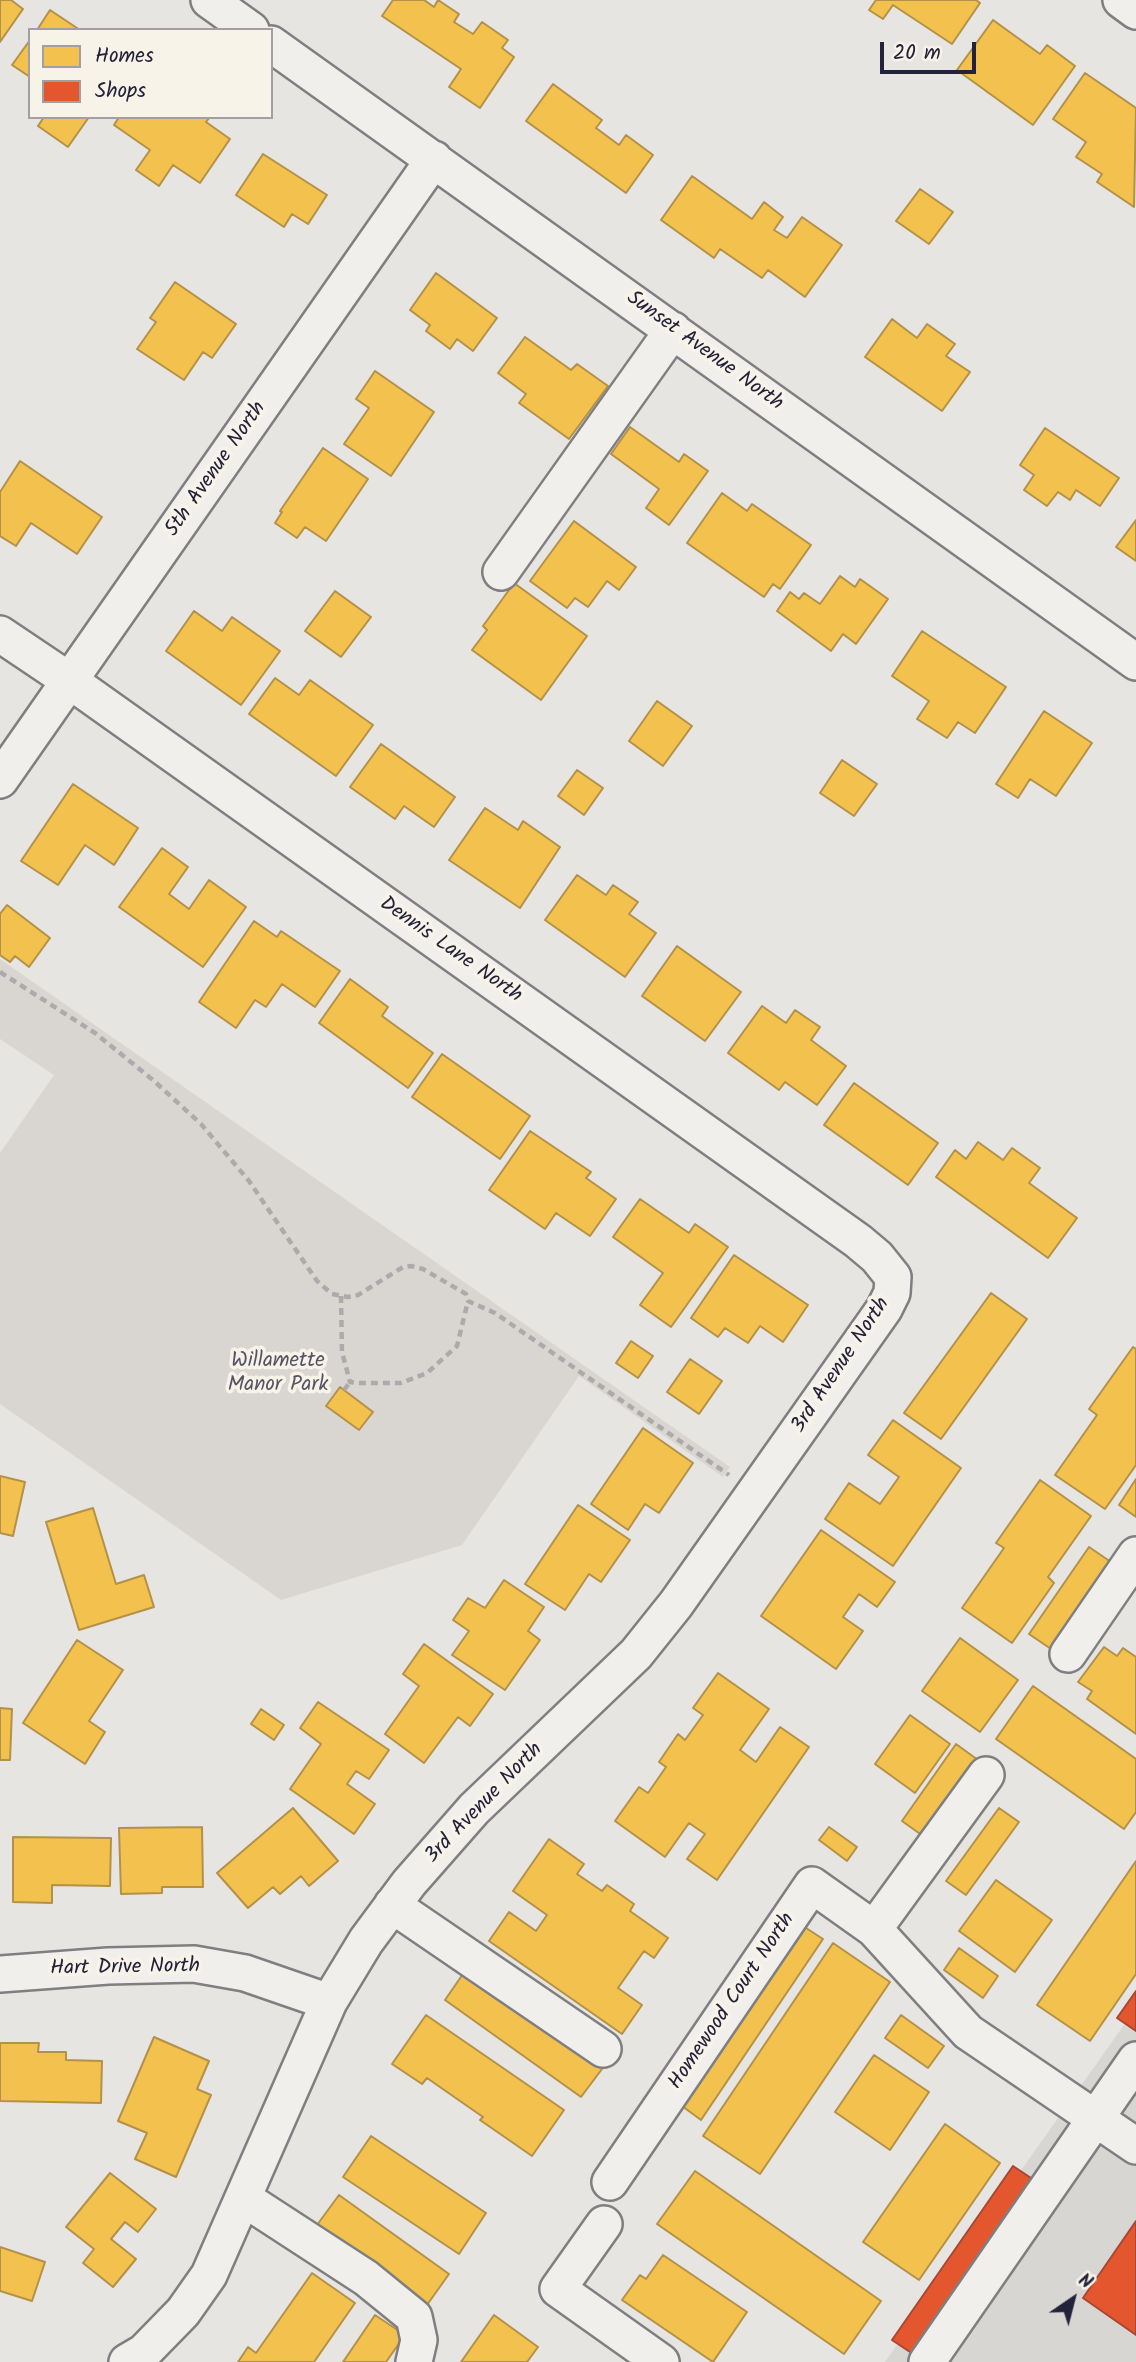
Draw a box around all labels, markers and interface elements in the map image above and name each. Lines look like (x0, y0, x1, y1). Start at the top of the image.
legend (28, 28, 273, 119)
scale bar (884, 28, 980, 72)
text: 20 m (893, 37, 941, 70)
text: Homes (95, 40, 154, 73)
text: Shops (95, 75, 146, 108)
street label: Sunset Avenue North (621, 287, 787, 417)
street label: 5th Avenue North (161, 397, 273, 543)
street label: Dennis Lane North (374, 892, 526, 1010)
street label: 3rd Avenue North (787, 1293, 897, 1439)
park label: Willamette Manor Park (228, 1349, 328, 1399)
street label: 3rd Avenue North (421, 1738, 549, 1870)
street label: Homewood Court North (665, 1909, 801, 2095)
street label: Hart Drive North (50, 1955, 200, 1983)
north arrow (1038, 2264, 1108, 2334)
text: N (1072, 2266, 1099, 2298)

